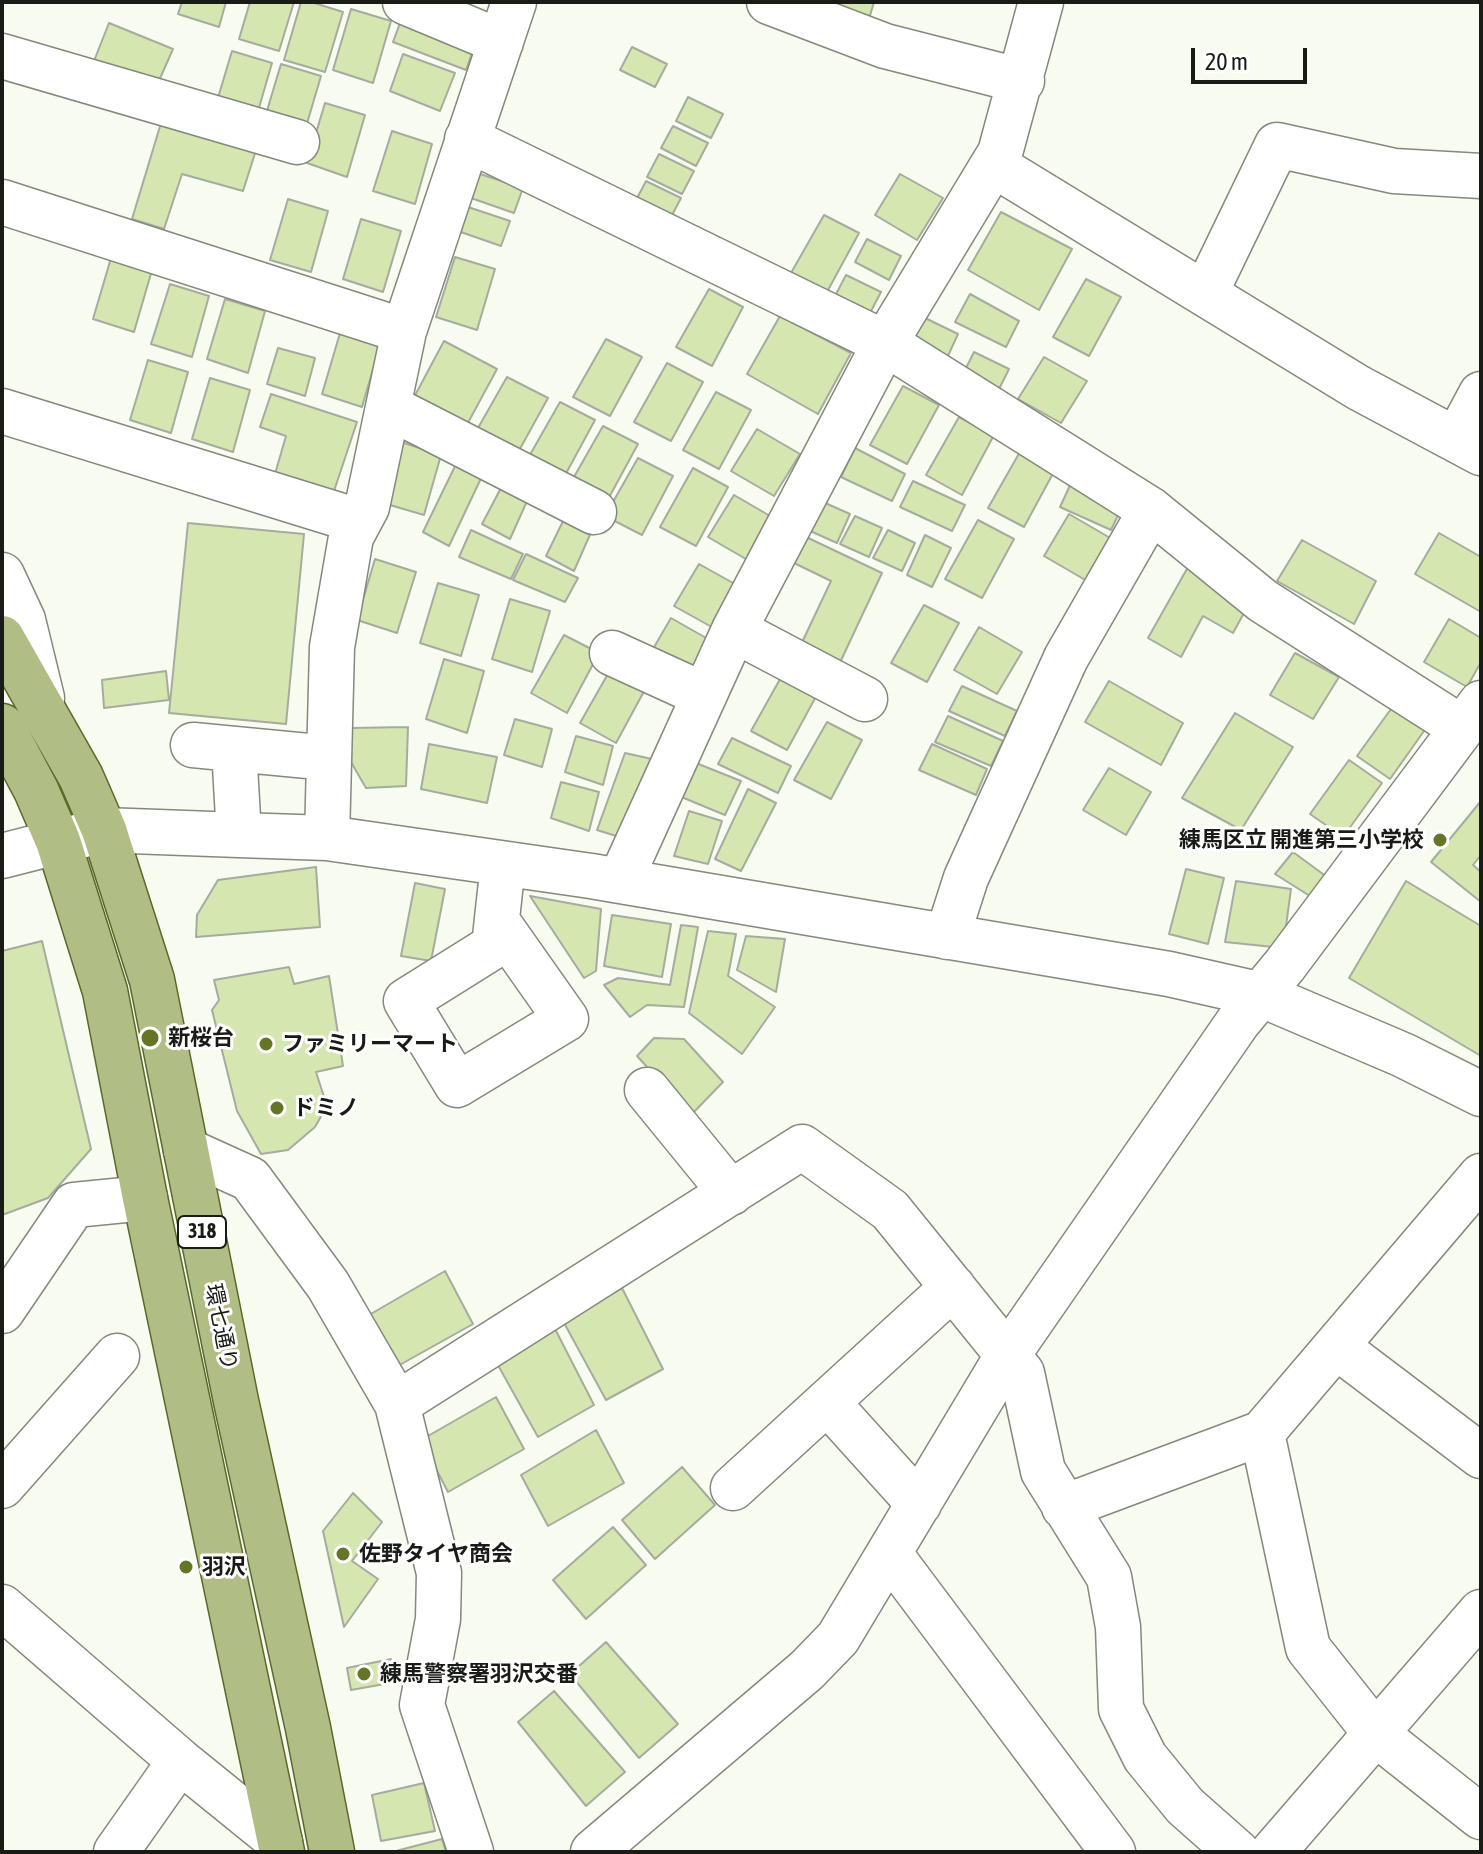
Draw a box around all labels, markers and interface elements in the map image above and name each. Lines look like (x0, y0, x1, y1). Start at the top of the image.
scale bar (1195, 32, 1311, 82)
text: 20 m (1205, 48, 1248, 75)
place label: 練馬区立 開進第三小学校 (1179, 827, 1424, 853)
marker: 練馬区立 開進第三小学校 (1431, 831, 1449, 849)
place label: 新桜台 (168, 1025, 234, 1051)
marker: 新桜台 (139, 1027, 161, 1049)
place label: ファミリーマート (282, 1031, 458, 1057)
marker: ファミリーマート (257, 1035, 275, 1053)
place label: ドミノ (293, 1095, 359, 1121)
marker: ドミノ (268, 1099, 286, 1117)
road number: 318 (178, 1216, 226, 1248)
street label: 環七通り (200, 1281, 242, 1373)
place label: 佐野タイヤ商会 (359, 1541, 513, 1567)
marker: 佐野タイヤ商会 (334, 1545, 352, 1563)
place label: 羽沢 (202, 1554, 246, 1580)
marker: 羽沢 (177, 1558, 195, 1576)
place label: 練馬警察署羽沢交番 (380, 1661, 578, 1687)
marker: 練馬警察署羽沢交番 (355, 1665, 373, 1683)

